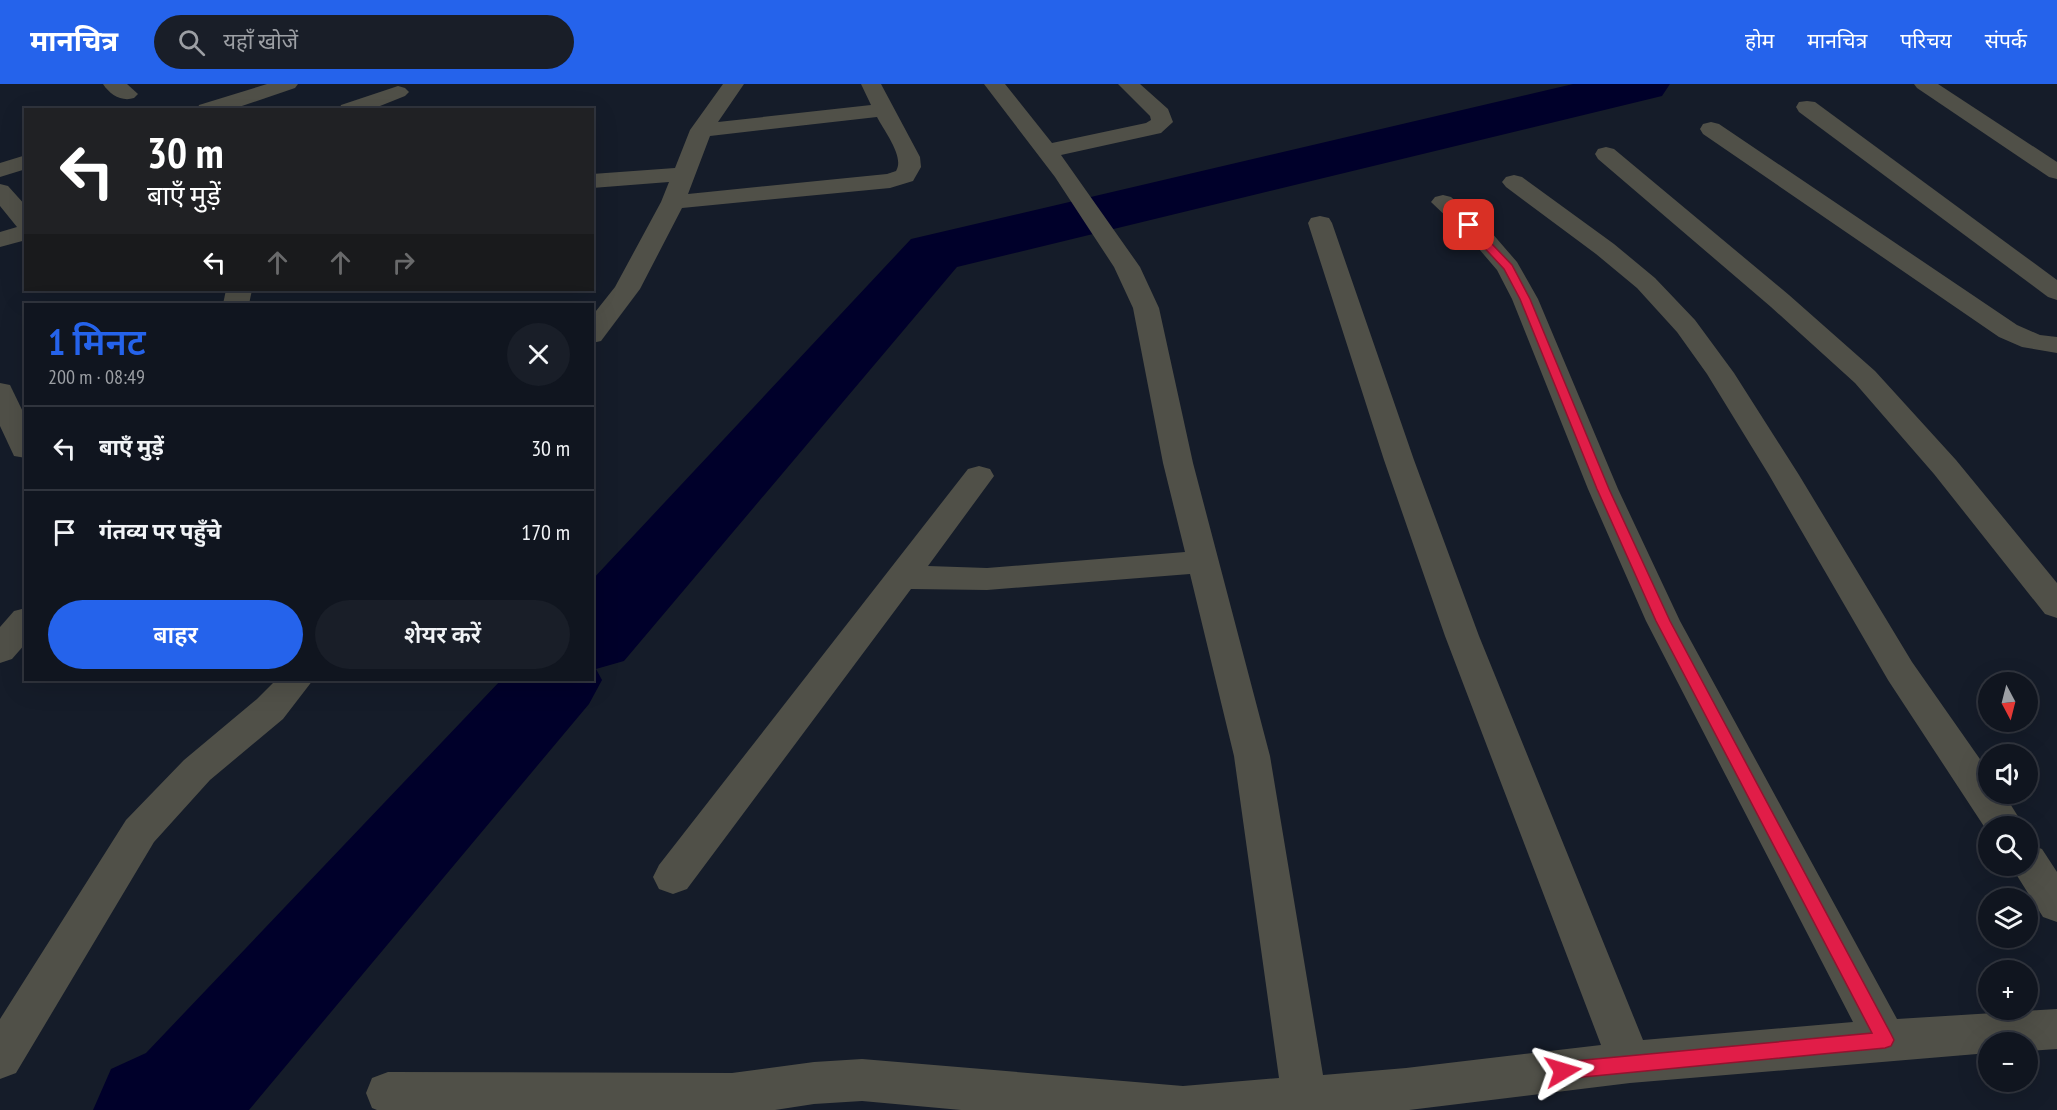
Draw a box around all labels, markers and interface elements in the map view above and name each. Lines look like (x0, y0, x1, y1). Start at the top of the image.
search box (154, 15, 574, 69)
text: मानचित्र (30, 22, 118, 59)
icon: search (175, 26, 208, 59)
text: यहाँ खोजें (223, 27, 298, 55)
text: होम (1745, 27, 1774, 54)
text: मानचित्र (1807, 27, 1867, 54)
text: परिचय (1900, 27, 1952, 54)
text: संपर्क (1985, 27, 2027, 54)
text: 30 m (147, 125, 224, 180)
icon: left (48, 132, 126, 210)
text: बाएँ मुड़ें (147, 178, 221, 212)
pin (1443, 199, 1494, 250)
icon: arrive (1452, 208, 1485, 241)
icon: left (198, 246, 231, 279)
icon: ahead (261, 246, 294, 279)
icon: ahead (324, 246, 357, 279)
icon: right (387, 246, 420, 279)
text: 1 मिनट (48, 318, 146, 365)
button: close (507, 323, 570, 386)
text: 200 m · 08:49 (48, 364, 145, 390)
icon: left (48, 432, 81, 465)
text: बाएँ मुड़ें (99, 433, 164, 461)
text: 30 m (531, 434, 570, 462)
icon: arrive (48, 516, 81, 549)
text: गंतव्य पर पहुँचे (99, 517, 221, 545)
text: 170 m (521, 518, 570, 546)
button: बाहर (48, 600, 303, 669)
button: शेयर करें (315, 600, 570, 669)
north arrow (1978, 672, 2038, 732)
map controls (1978, 672, 2038, 1092)
button: sound (1978, 744, 2038, 804)
button: search (1978, 816, 2038, 876)
button: layers (1978, 888, 2038, 948)
button: + (1978, 960, 2038, 1020)
button: − (1978, 1032, 2038, 1092)
position arrow (1531, 1039, 1595, 1103)

